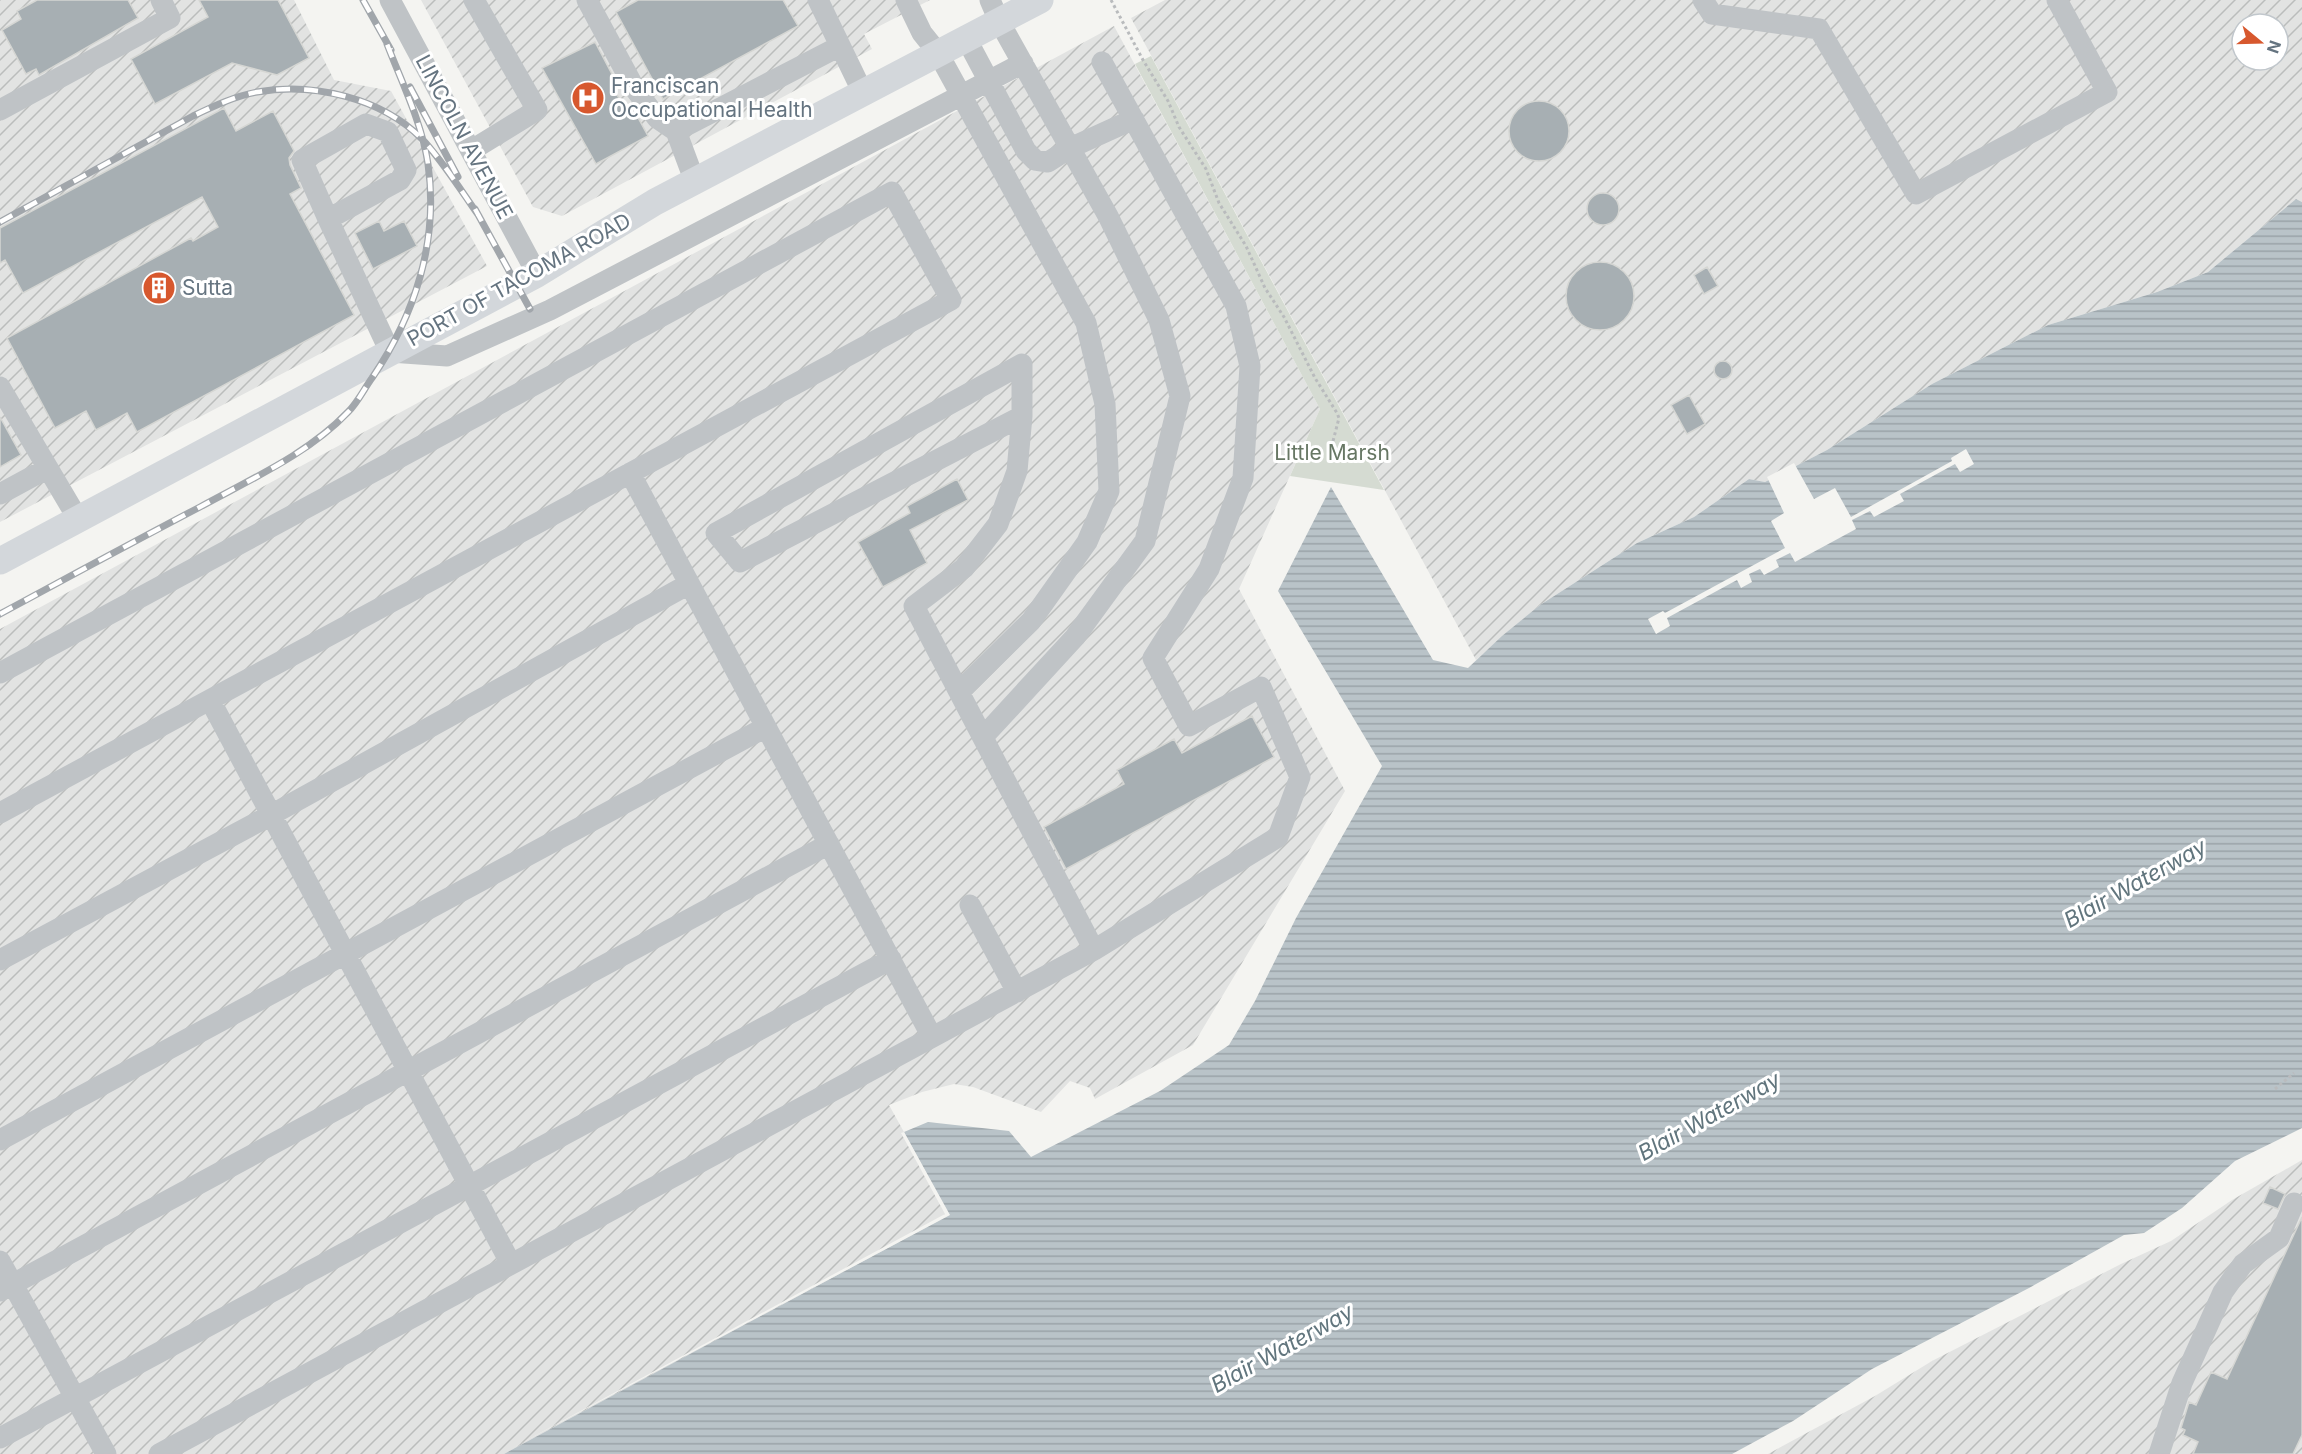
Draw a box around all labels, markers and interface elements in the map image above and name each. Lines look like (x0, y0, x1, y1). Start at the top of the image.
north arrow (2230, 12, 2290, 72)
text: N (2263, 38, 2286, 56)
street label: LINCOLN AVENUE (411, 50, 518, 223)
place label: Franciscan Occupational Health (611, 73, 813, 122)
hospital icon: Franciscan Occupational Health (570, 80, 606, 116)
street label: PORT OF TACOMA ROAD (403, 208, 635, 351)
building icon: Sutta (141, 270, 177, 306)
place label: Sutta (182, 275, 233, 300)
park label: Little Marsh (1274, 440, 1390, 465)
water label: Blair Waterway (2059, 833, 2211, 933)
water label: Blair Waterway (1633, 1066, 1785, 1166)
water label: Blair Waterway (1206, 1298, 1358, 1398)

